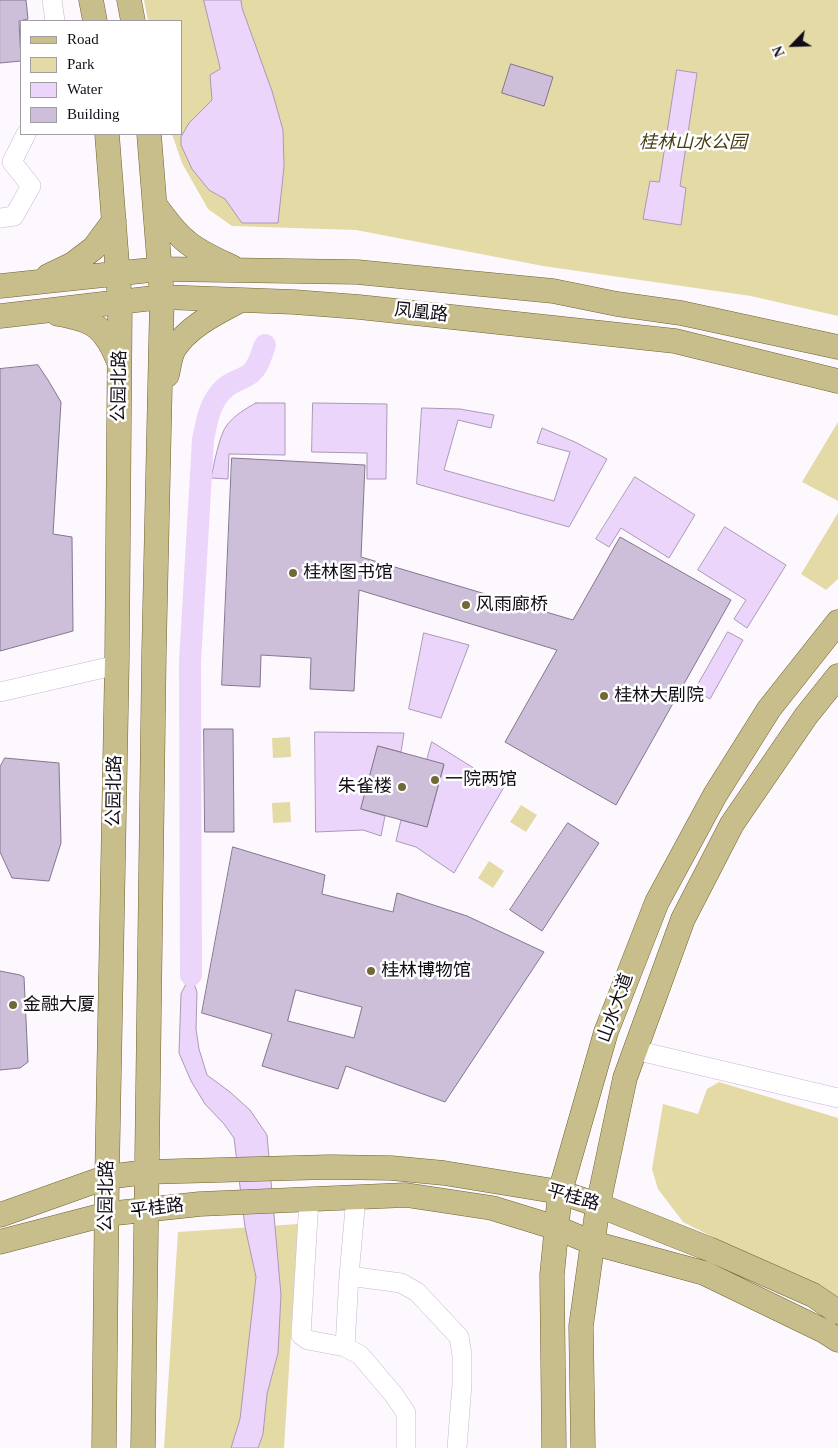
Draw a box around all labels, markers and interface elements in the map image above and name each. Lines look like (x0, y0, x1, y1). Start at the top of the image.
legend (20, 20, 182, 135)
north arrow (768, 20, 818, 70)
text: Road (67, 31, 99, 47)
text: N (770, 44, 788, 59)
text: Park (67, 56, 95, 72)
text: Water (67, 81, 102, 97)
text: Building (67, 106, 120, 122)
park label: 桂林山水公园 (639, 132, 747, 154)
street label: 凤凰路 (393, 299, 449, 327)
street label: 公园北路 (109, 350, 131, 422)
place label: 桂林图书馆 (303, 562, 393, 584)
marker: 桂林图书馆 (287, 567, 299, 579)
place label: 风雨廊桥 (476, 594, 548, 616)
marker: 风雨廊桥 (460, 599, 472, 611)
place label: 桂林大剧院 (614, 685, 704, 707)
marker: 桂林大剧院 (598, 690, 610, 702)
street label: 公园北路 (104, 755, 126, 827)
place label: 一院两馆 (445, 769, 517, 791)
marker: 一院两馆 (429, 774, 441, 786)
place label: 朱雀楼 (338, 776, 392, 798)
marker: 朱雀楼 (396, 781, 408, 793)
place label: 桂林博物馆 (381, 960, 471, 982)
marker: 桂林博物馆 (365, 965, 377, 977)
street label: 山水大道 (594, 970, 638, 1046)
place label: 金融大厦 (23, 994, 95, 1016)
marker: 金融大厦 (7, 999, 19, 1011)
street label: 公园北路 (96, 1160, 118, 1232)
street label: 平桂路 (544, 1180, 602, 1216)
street label: 平桂路 (129, 1195, 185, 1223)

